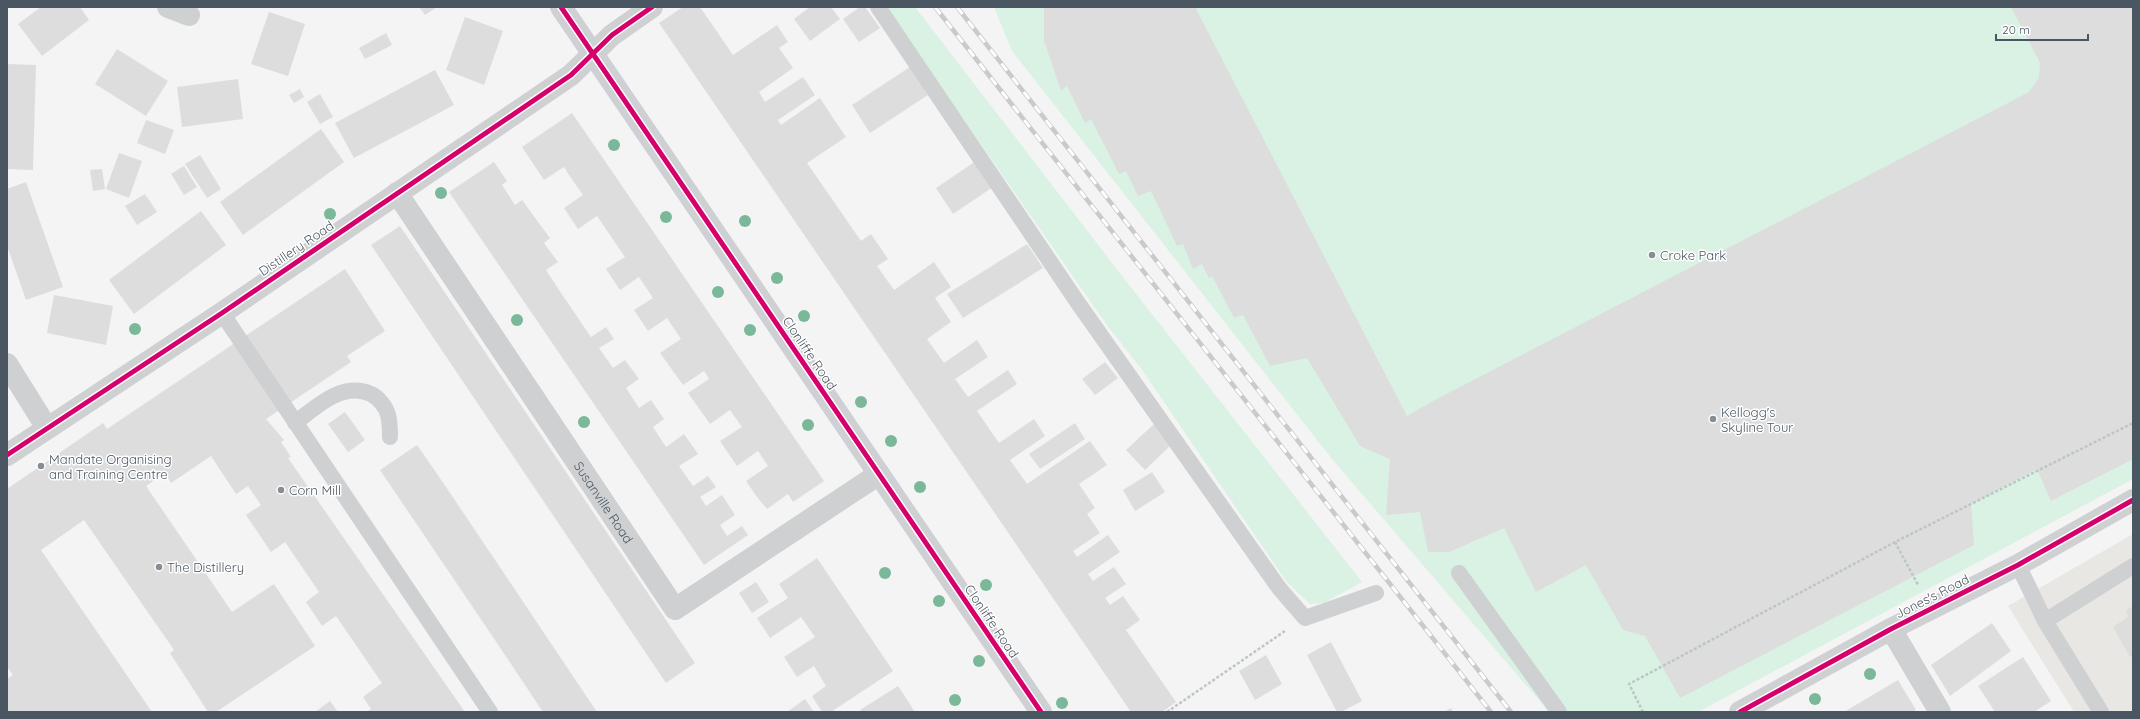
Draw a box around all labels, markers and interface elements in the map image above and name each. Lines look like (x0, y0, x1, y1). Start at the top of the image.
scale bar (1996, 16, 2088, 42)
text: 20 m (2002, 22, 2030, 37)
street label: Distillery Road (256, 217, 336, 279)
place label: Croke Park (1660, 247, 1726, 263)
marker: Croke Park (1647, 250, 1657, 260)
street label: Clonliffe Road (780, 313, 840, 393)
place label: Kellogg's Skyline Tour (1721, 404, 1793, 435)
marker: Kellogg's Skyline Tour (1708, 414, 1718, 424)
place label: Mandate Organising and Training Centre (49, 451, 172, 482)
street label: Susanville Road (571, 458, 637, 546)
marker: Mandate Organising and Training Centre (36, 461, 46, 471)
place label: Corn Mill (289, 482, 341, 498)
marker: Corn Mill (276, 485, 286, 495)
place label: The Distillery (167, 559, 244, 575)
marker: The Distillery (154, 562, 164, 572)
street label: Jones's Road (1892, 571, 1972, 621)
street label: Clonliffe Road (962, 581, 1022, 661)

